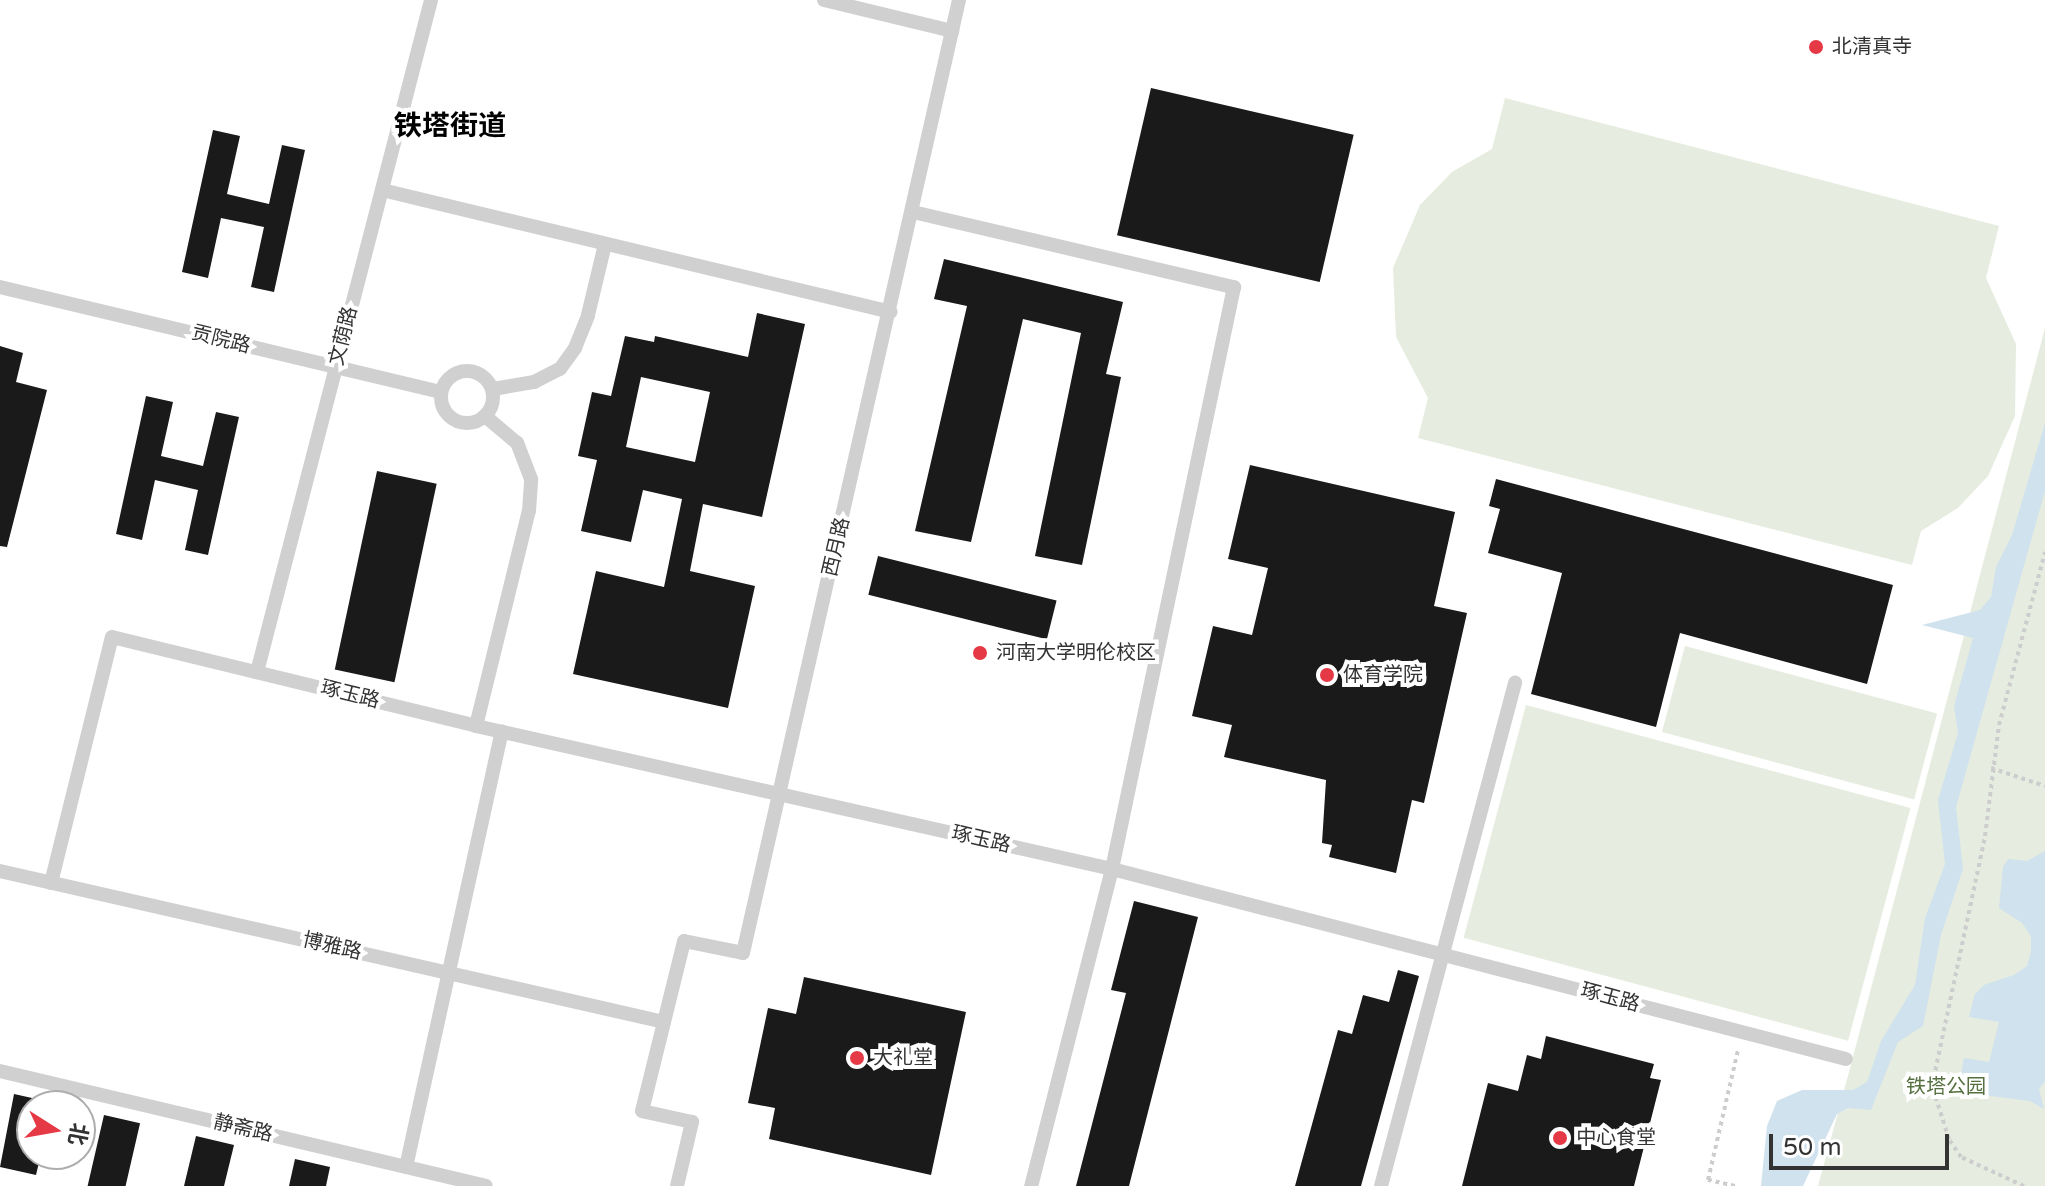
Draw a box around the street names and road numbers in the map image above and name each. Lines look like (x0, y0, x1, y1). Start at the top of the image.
street label: 文荫路 (325, 304, 363, 368)
street label: 贡院路 (189, 321, 253, 359)
street label: 西月路 (819, 515, 855, 579)
street label: 琢玉路 (318, 676, 382, 714)
street label: 琢玉路 (949, 822, 1013, 858)
street label: 博雅路 (300, 929, 364, 965)
street label: 琢玉路 (1578, 979, 1642, 1017)
street label: 静斋路 (211, 1111, 275, 1147)

